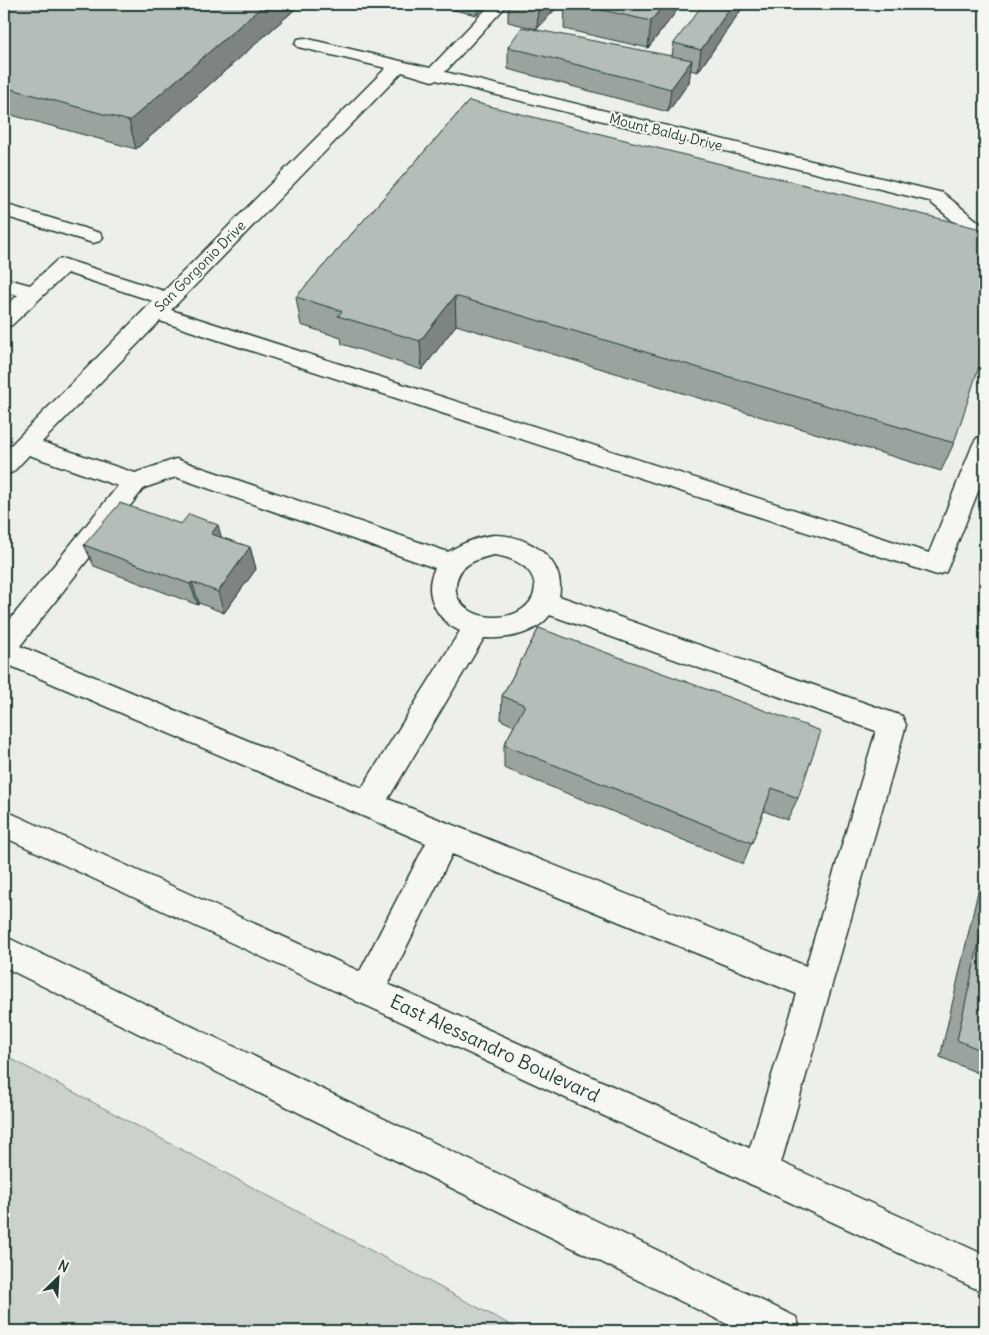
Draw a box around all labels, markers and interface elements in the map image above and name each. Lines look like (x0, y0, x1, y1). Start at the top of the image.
street label: Mount Baldy Drive (607, 109, 725, 155)
street label: San Gorgonio Drive (151, 217, 249, 315)
street label: East Alessandro Boulevard (386, 989, 604, 1107)
north arrow (32, 1252, 82, 1302)
text: N (55, 1256, 72, 1276)

